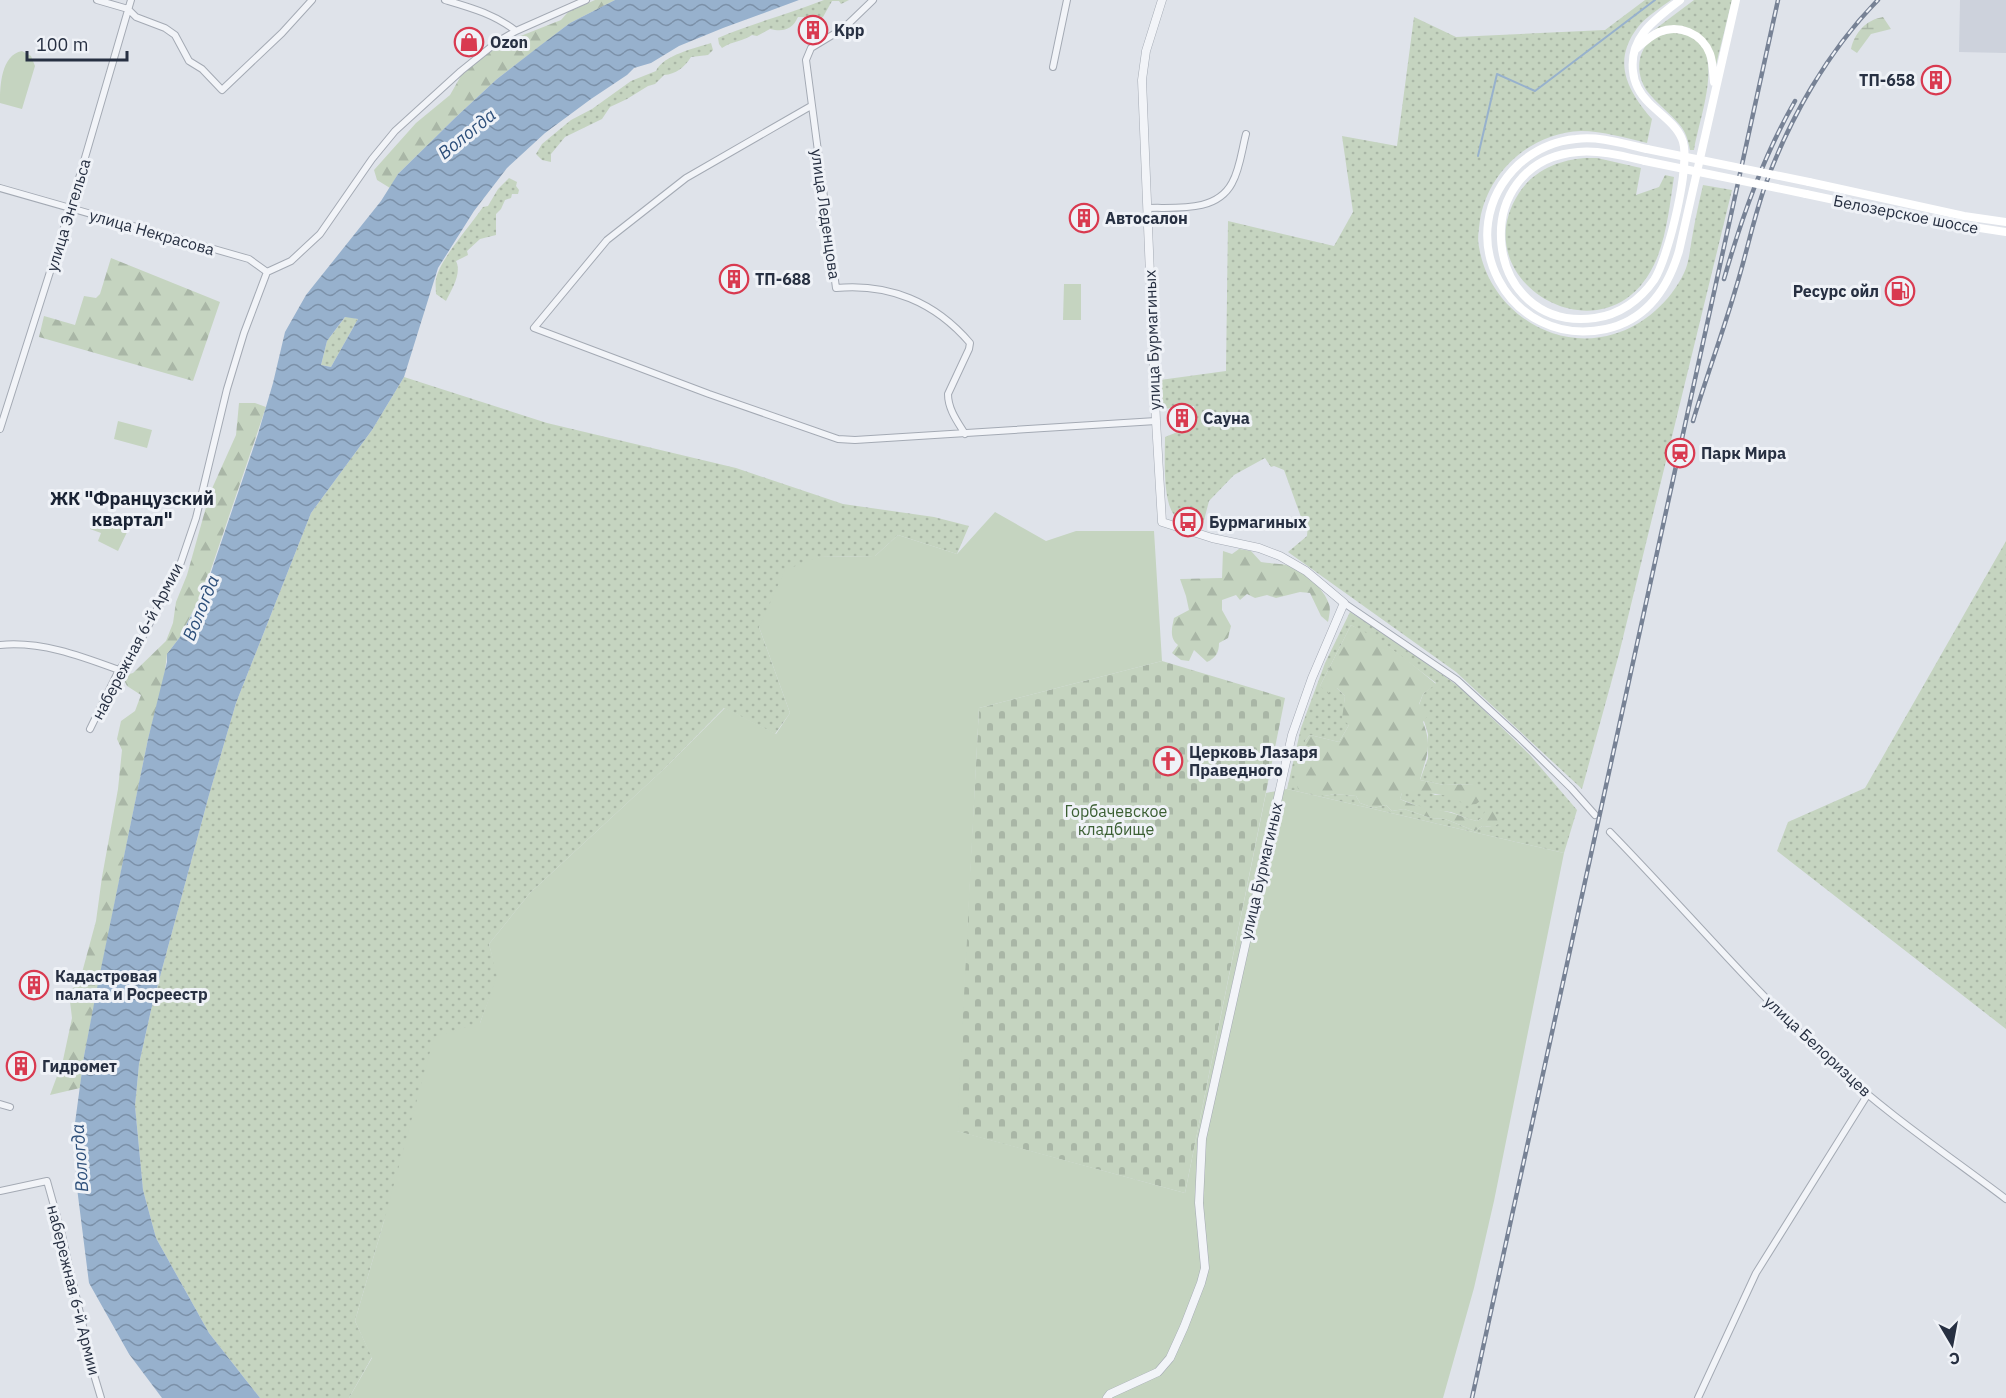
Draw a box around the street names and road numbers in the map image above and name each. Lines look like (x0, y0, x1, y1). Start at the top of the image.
street label: улица Леденцова (807, 147, 845, 281)
street label: улица Энгельса (41, 156, 95, 274)
street label: Белозерское шоссе (1832, 190, 1980, 238)
street label: улица Некрасова (87, 205, 217, 260)
street label: улица Бурмагиных (1140, 269, 1164, 411)
street label: набережная 6-й Армии (87, 559, 187, 723)
street label: улица Бурмагиных (1235, 800, 1287, 942)
street label: улица Белоризцев (1760, 991, 1876, 1101)
street label: набережная 6-й Армии (43, 1203, 105, 1377)

